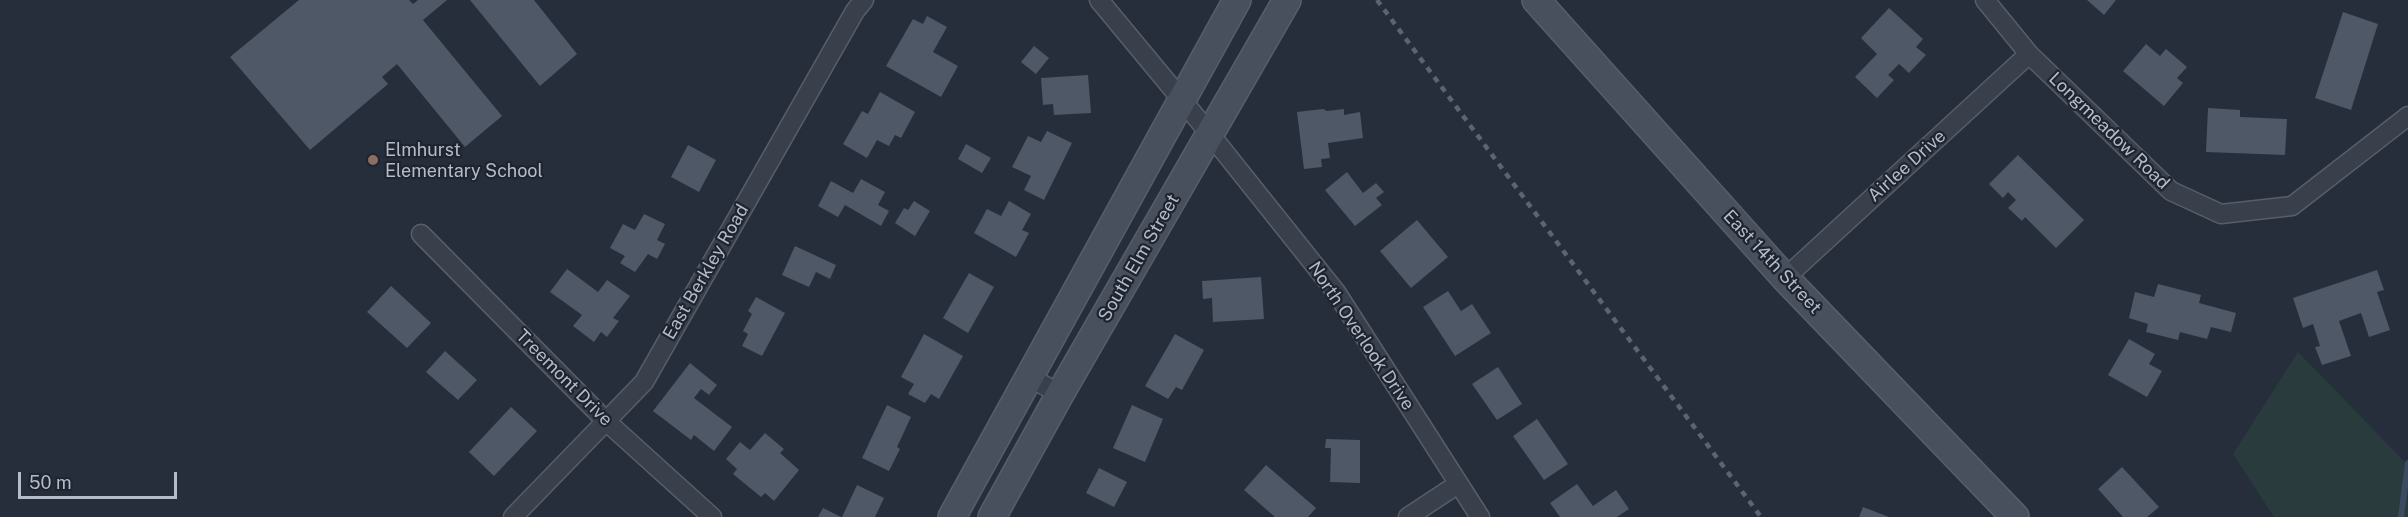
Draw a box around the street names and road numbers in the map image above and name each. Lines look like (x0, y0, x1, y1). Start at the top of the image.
street label: Longmeadow Road (2044, 68, 2174, 194)
street label: Airlee Drive (1864, 125, 1950, 207)
street label: South Elm Street (1094, 191, 1184, 325)
street label: East Berkley Road (659, 201, 753, 343)
street label: East 14th Street (1718, 206, 1826, 318)
street label: North Overlook Drive (1303, 258, 1419, 414)
street label: Treemont Drive (511, 325, 617, 431)

